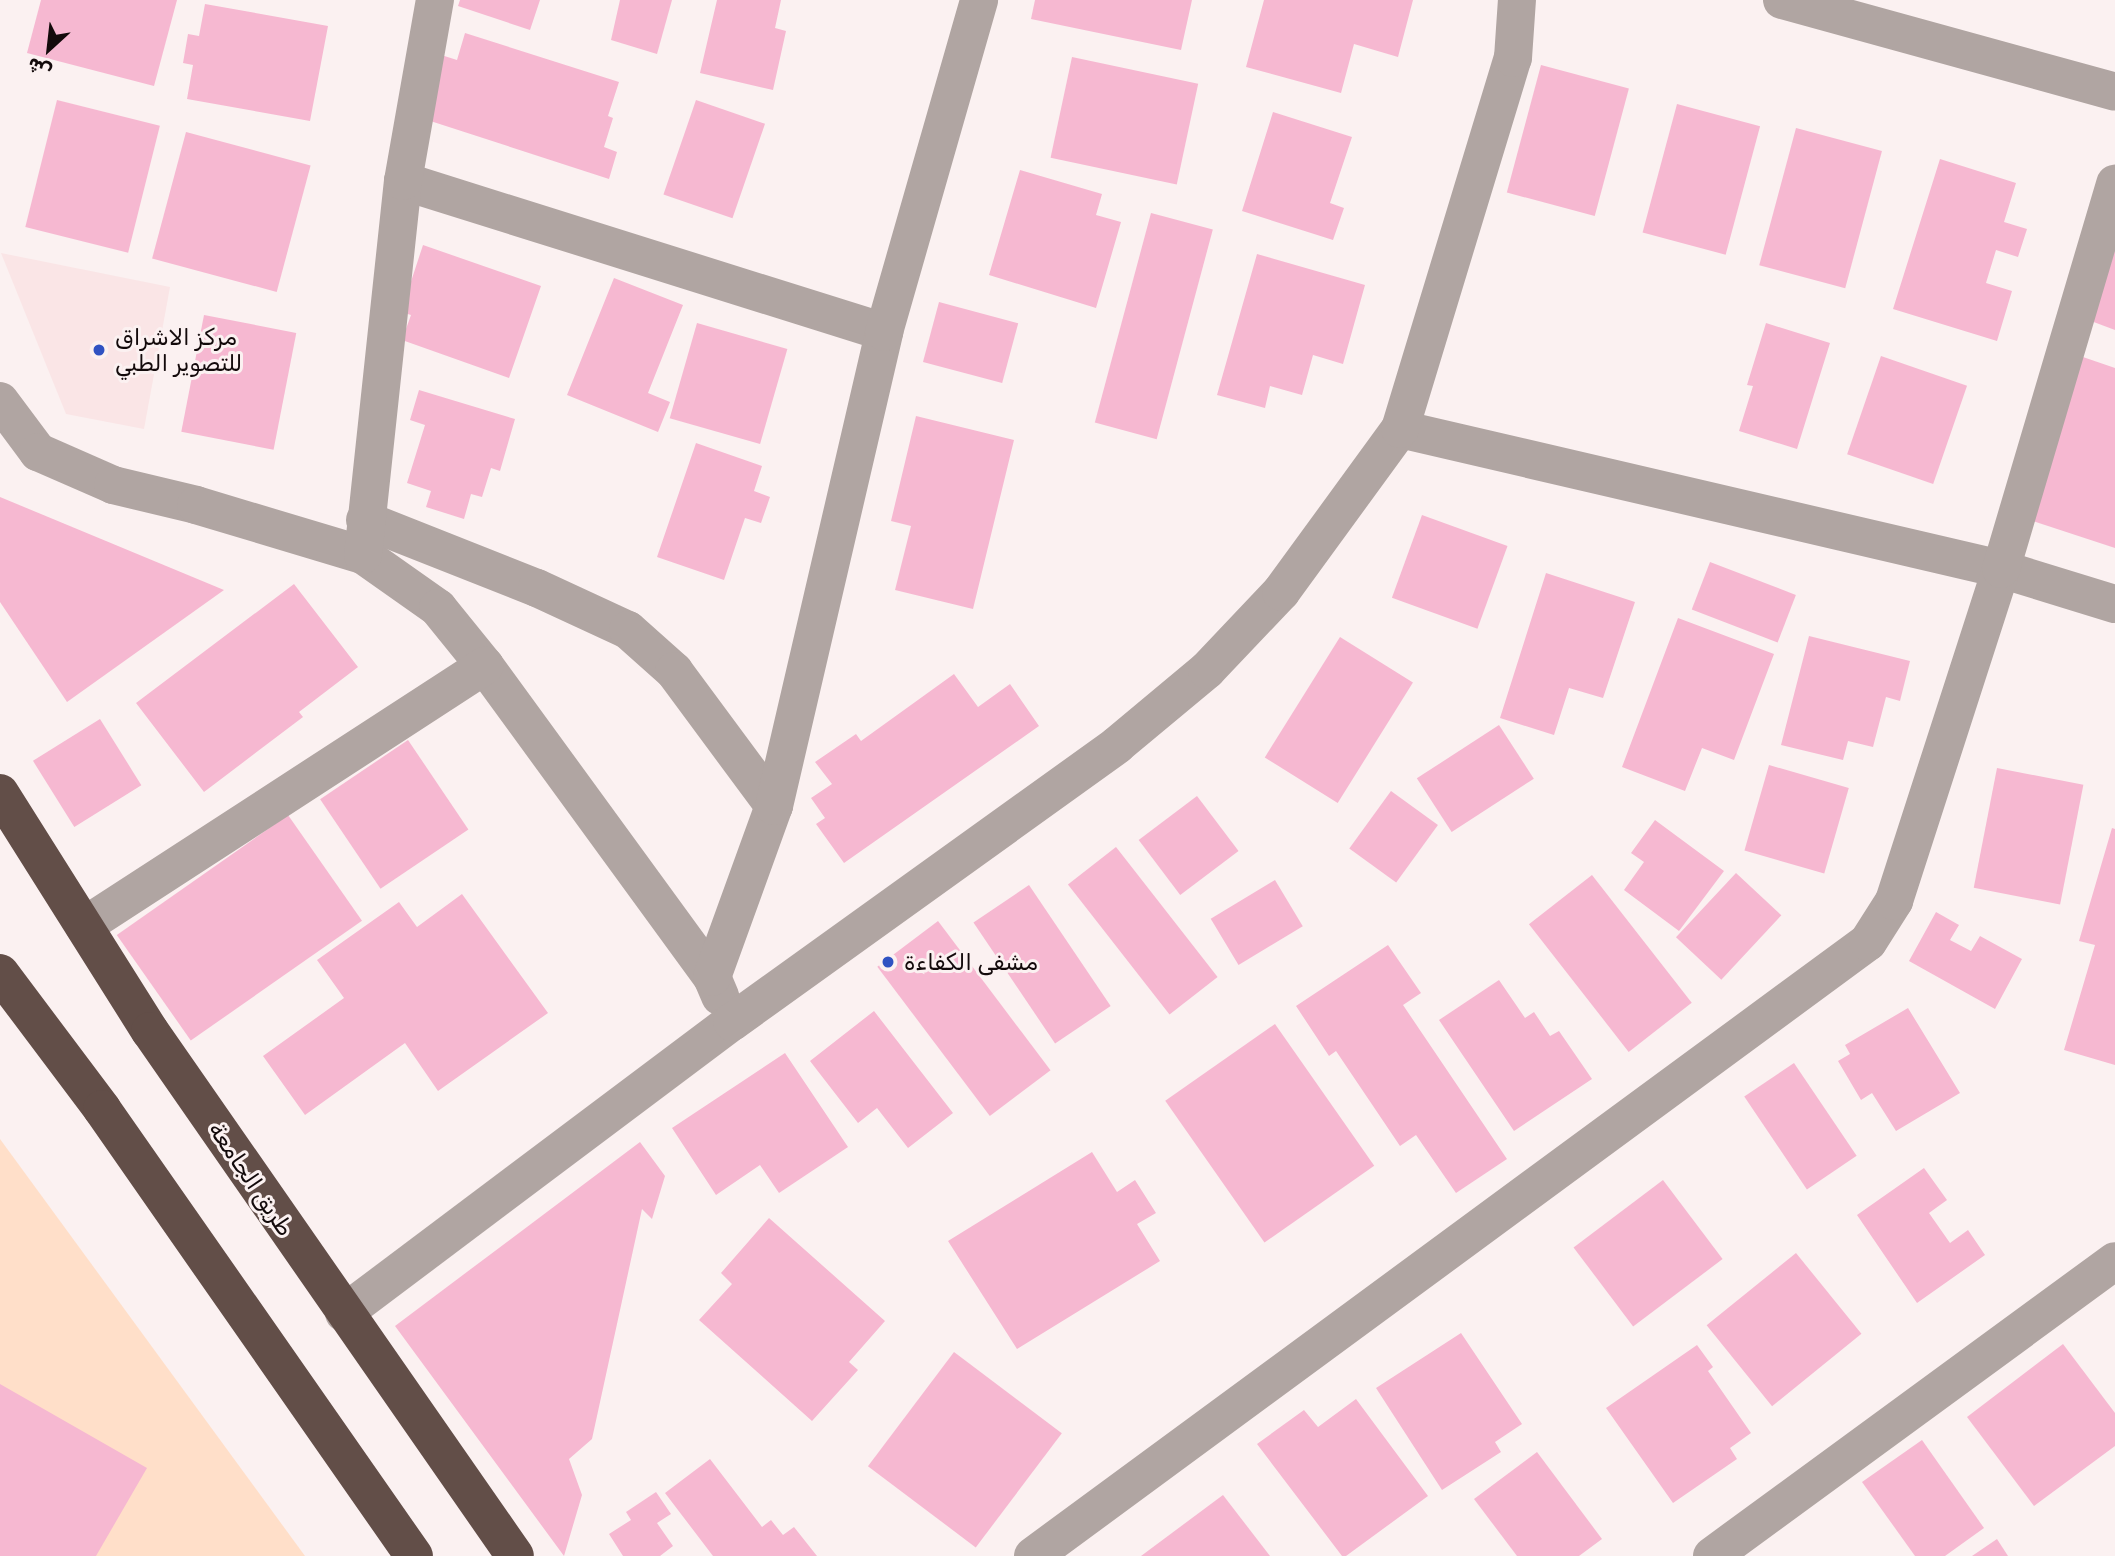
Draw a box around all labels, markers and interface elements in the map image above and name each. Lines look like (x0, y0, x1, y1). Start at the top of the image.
north arrow (14, 14, 84, 84)
text: ش (23, 52, 55, 84)
place label: مركز الاشراق للتصوير الطبي (115, 323, 242, 377)
marker: مركز الاشراق للتصوير الطبي (89, 340, 109, 360)
place label: مشفى الكفاءة (904, 948, 1038, 976)
marker: مشفى الكفاءة (878, 952, 898, 972)
street label: طريق الجامعة (203, 1117, 299, 1241)

